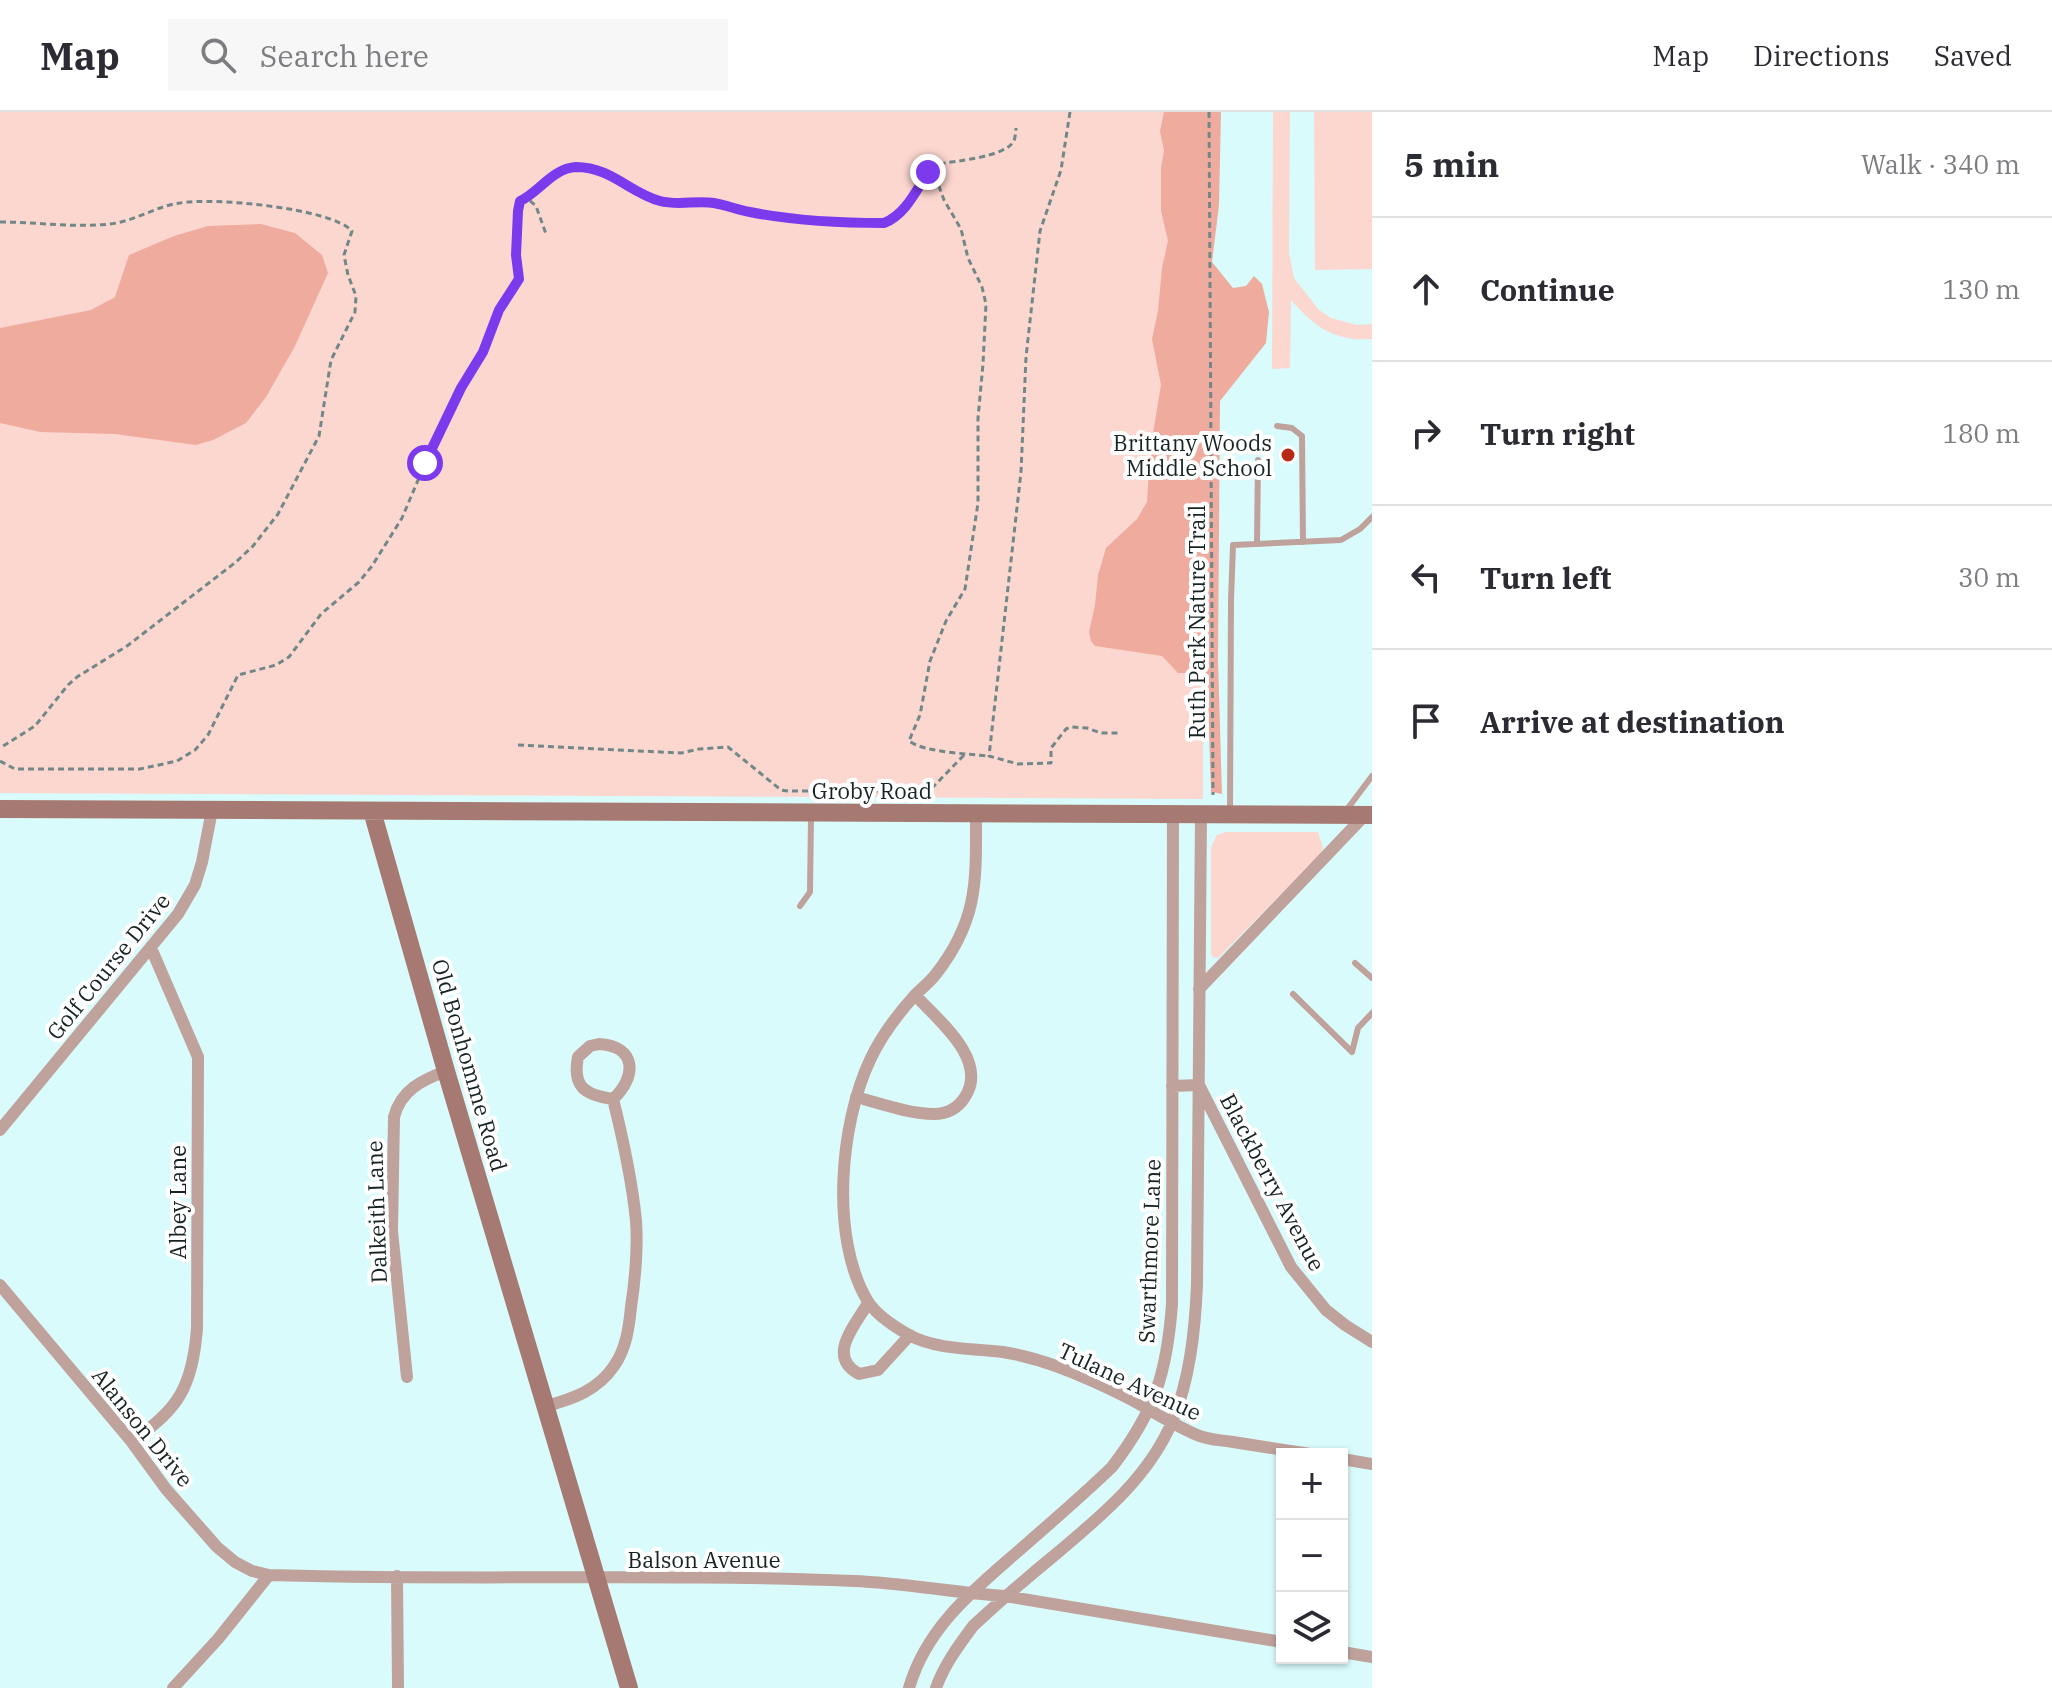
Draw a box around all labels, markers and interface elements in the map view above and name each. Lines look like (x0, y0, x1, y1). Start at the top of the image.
search box (168, 19, 728, 91)
text: Map (40, 31, 120, 80)
icon: search (196, 33, 240, 77)
text: Search here (260, 36, 429, 75)
text: Map (1652, 37, 1709, 74)
text: Directions (1753, 37, 1890, 74)
text: Saved (1934, 37, 2012, 74)
text: 5 min (1404, 142, 1499, 186)
text: Walk · 340 m (1861, 147, 2020, 181)
route end (910, 154, 946, 190)
icon: ahead (1404, 267, 1448, 311)
text: Continue (1480, 270, 1615, 309)
text: 130 m (1942, 272, 2020, 306)
icon: right (1404, 411, 1448, 455)
text: Turn right (1480, 414, 1635, 453)
text: 180 m (1942, 416, 2020, 450)
place label: Brittany Woods Middle School (1113, 428, 1272, 482)
route start (407, 445, 443, 481)
marker: Brittany Woods Middle School (1279, 446, 1297, 464)
street label: Ruth Park Nature Trail (1182, 505, 1211, 739)
icon: left (1404, 555, 1448, 599)
text: Turn left (1480, 558, 1612, 597)
text: 30 m (1958, 560, 2020, 594)
icon: arrive (1404, 699, 1448, 743)
text: Arrive at destination (1480, 702, 1785, 741)
street label: Groby Road (812, 776, 932, 805)
street label: Golf Course Drive (40, 887, 176, 1045)
street label: Old Bonhomme Road (426, 956, 514, 1174)
street label: Blackberry Avenue (1214, 1088, 1332, 1276)
street label: Dalkeith Lane (359, 1140, 393, 1284)
street label: Albey Lane (163, 1145, 192, 1259)
street label: Swarthmore Lane (1131, 1158, 1167, 1344)
street label: Tulane Avenue (1054, 1335, 1206, 1427)
street label: Alanson Drive (86, 1361, 200, 1493)
map controls (1276, 1448, 1348, 1664)
button: + (1276, 1448, 1348, 1520)
button: − (1276, 1520, 1348, 1592)
street label: Balson Avenue (628, 1545, 781, 1574)
button: layers (1276, 1592, 1348, 1664)

